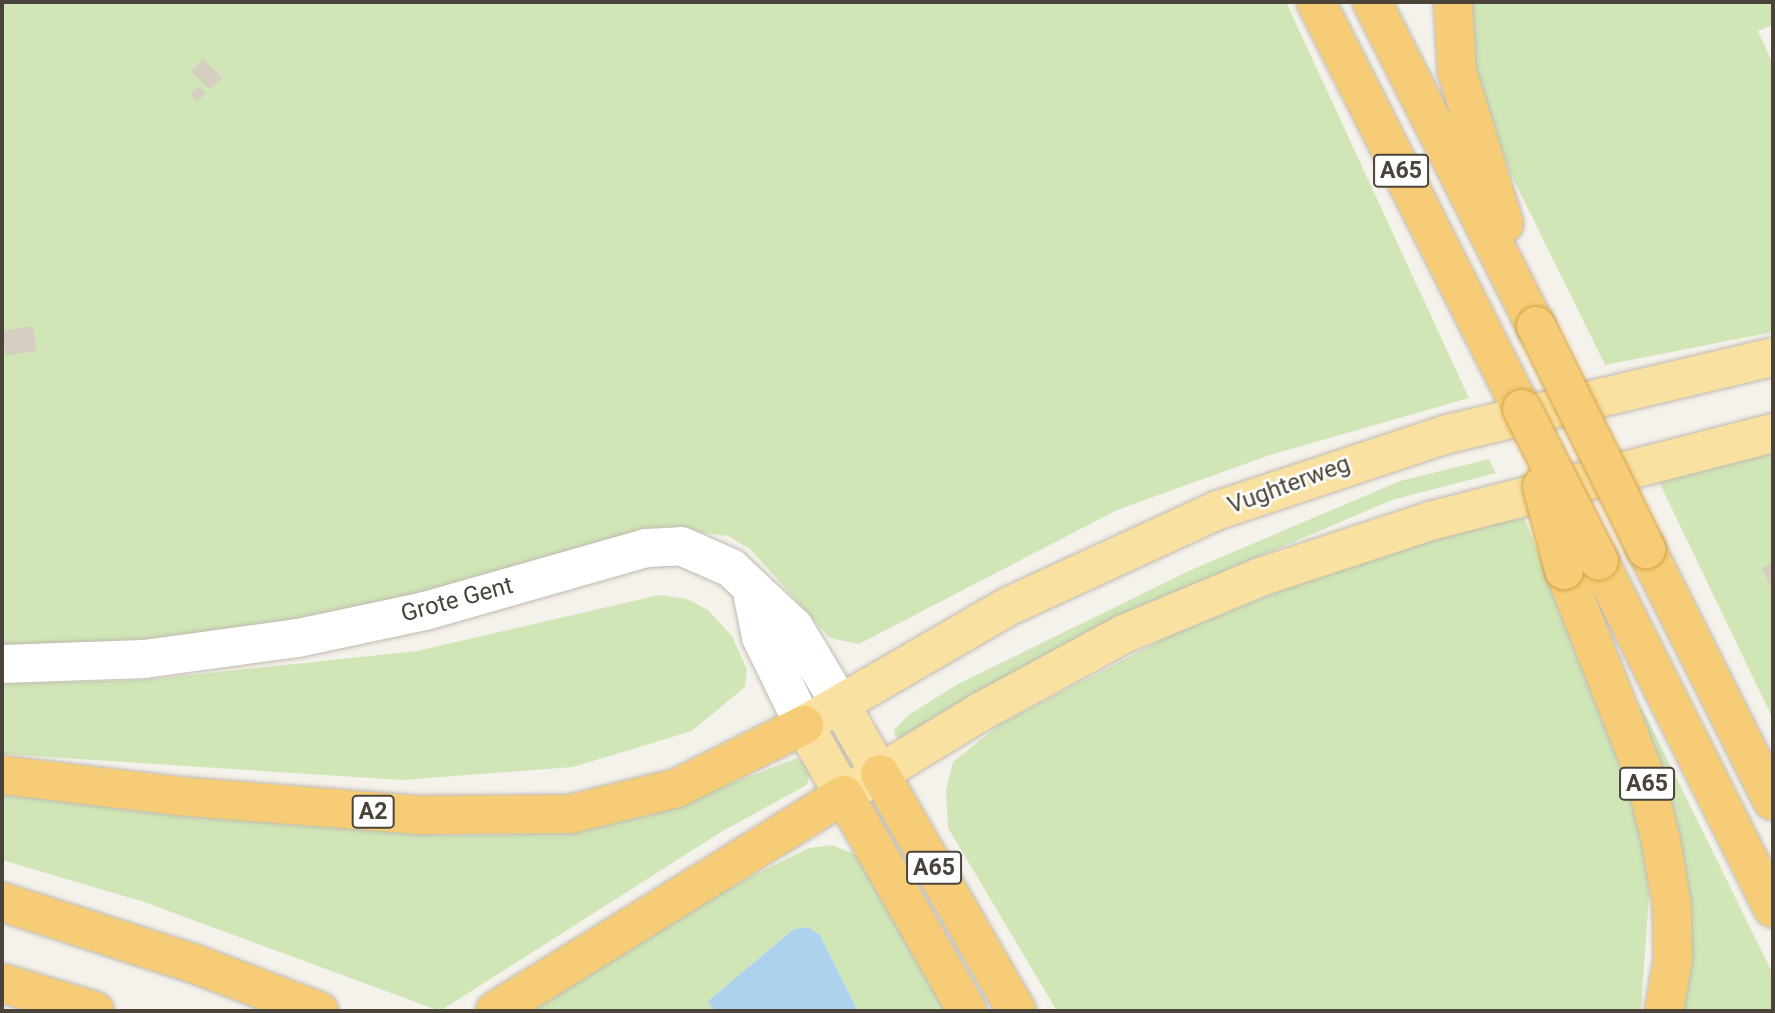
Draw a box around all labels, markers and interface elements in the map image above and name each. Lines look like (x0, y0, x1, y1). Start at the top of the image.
road number: A65 (1373, 152, 1429, 190)
street label: Vughterweg (1224, 450, 1354, 520)
street label: Grote Gent (398, 571, 516, 629)
road number: A65 (1619, 764, 1675, 804)
road number: A2 (350, 792, 396, 832)
road number: A65 (906, 848, 962, 888)

